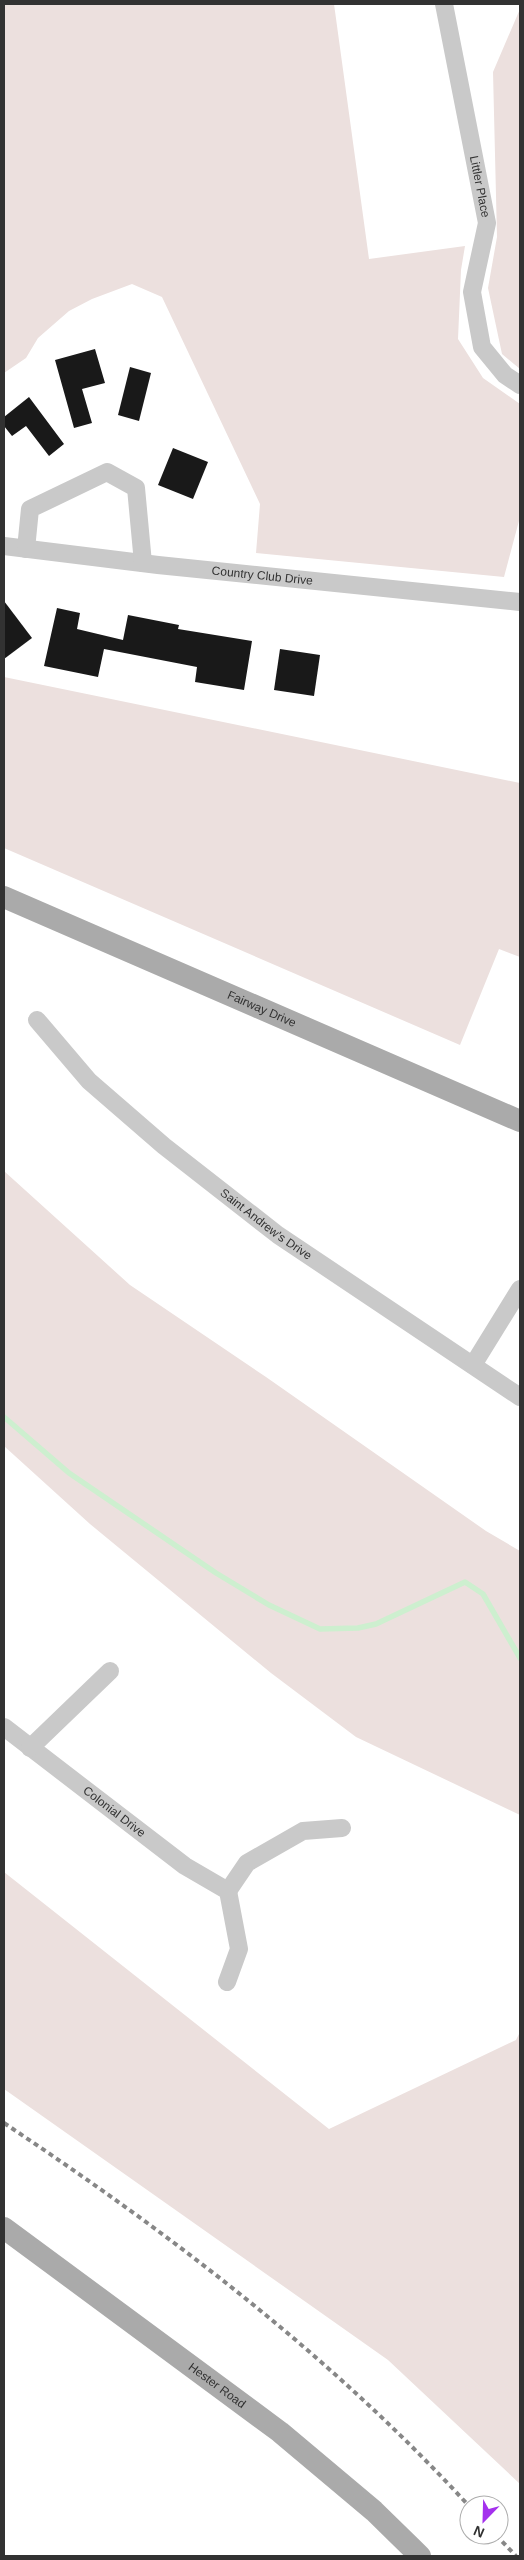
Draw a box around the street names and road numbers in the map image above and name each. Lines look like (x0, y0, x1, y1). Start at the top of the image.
street label: Littler Place (467, 154, 493, 219)
street label: Country Club Drive (211, 564, 314, 588)
street label: Fairway Drive (225, 988, 299, 1030)
street label: Saint Andrew's Drive (218, 1186, 315, 1263)
street label: Colonial Drive (80, 1783, 148, 1840)
street label: Hester Road (186, 2360, 248, 2411)

